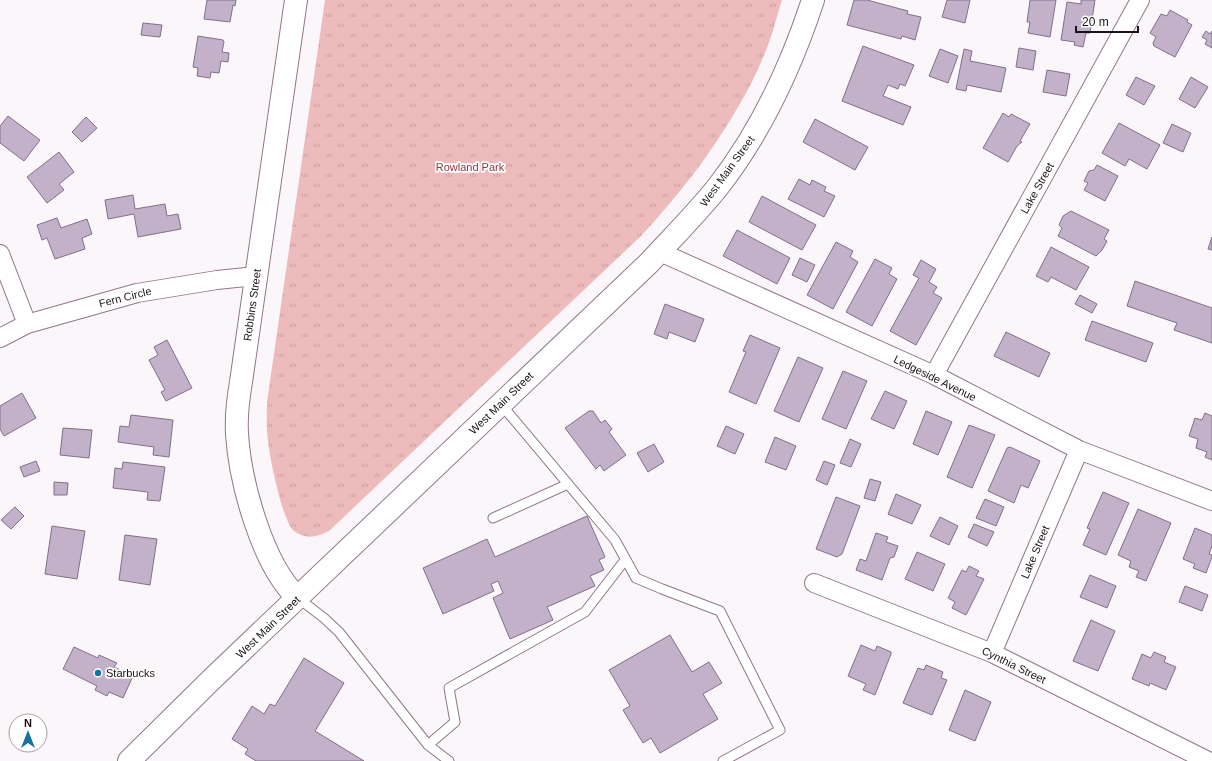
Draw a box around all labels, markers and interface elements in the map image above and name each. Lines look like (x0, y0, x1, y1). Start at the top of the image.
scale bar (1076, 8, 1138, 34)
text: 20 m (1082, 15, 1109, 29)
street label: West Main Street (697, 133, 757, 209)
street label: Lake Street (1018, 160, 1056, 216)
park label: Rowland Park (436, 161, 505, 173)
street label: Robbins Street (241, 268, 263, 342)
street label: Fern Circle (97, 285, 153, 309)
street label: Ledgeside Avenue (892, 353, 978, 403)
street label: West Main Street (467, 369, 535, 437)
street label: Lake Street (1018, 524, 1052, 580)
street label: West Main Street (234, 593, 302, 661)
street label: Cynthia Street (980, 644, 1048, 686)
place label: Starbucks (106, 667, 155, 679)
marker: Starbucks (93, 668, 103, 678)
north arrow (8, 713, 48, 753)
text: N (24, 717, 32, 729)

